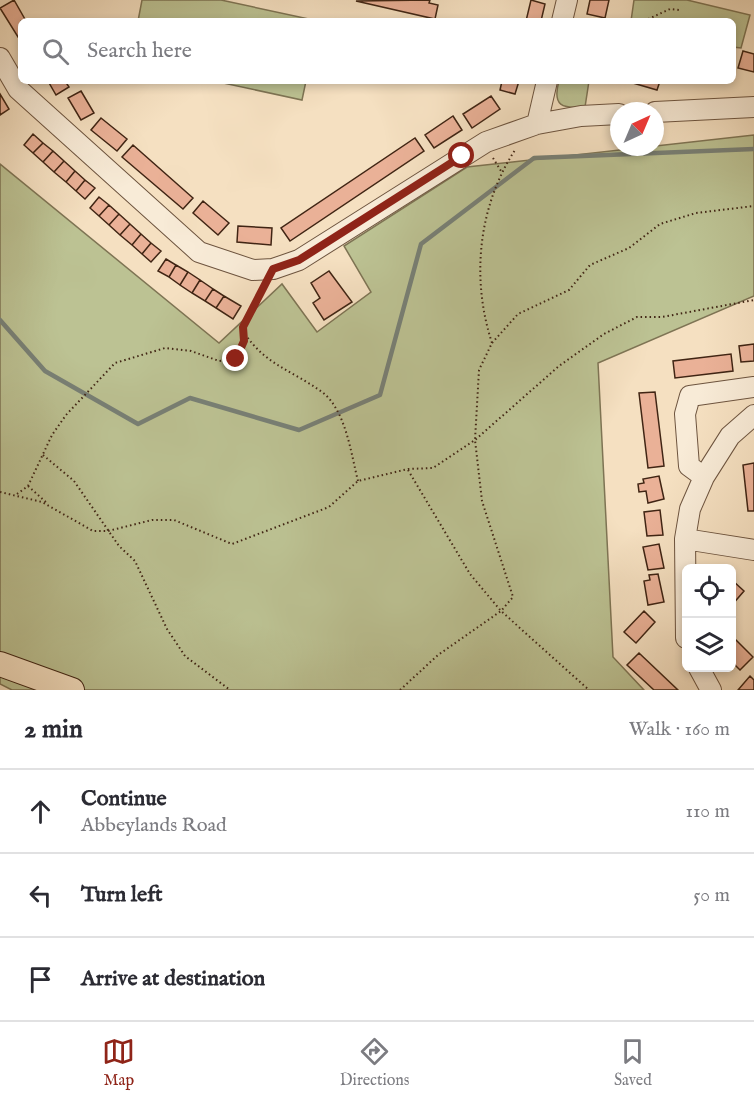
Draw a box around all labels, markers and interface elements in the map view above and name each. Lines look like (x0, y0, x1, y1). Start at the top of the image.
search box (18, 18, 736, 84)
icon: search (39, 35, 72, 68)
text: Search here (87, 37, 192, 65)
north arrow (610, 102, 664, 156)
route start (448, 142, 474, 168)
route end (222, 345, 248, 371)
map controls (682, 564, 736, 672)
button: locate (682, 564, 736, 618)
button: layers (682, 618, 736, 672)
text: 2 min (24, 713, 83, 746)
text: Walk · 160 m (629, 717, 730, 742)
text: Continue (81, 785, 167, 813)
icon: ahead (24, 795, 57, 828)
text: 110 m (686, 799, 730, 824)
text: Abbeylands Road (81, 813, 227, 838)
icon: left (24, 879, 57, 912)
text: Turn left (81, 881, 163, 909)
text: 50 m (693, 883, 730, 908)
icon: arrive (24, 963, 57, 996)
text: Arrive at destination (81, 965, 265, 993)
tab: Map (102, 1035, 135, 1091)
tab: Directions (340, 1035, 409, 1091)
tab: Saved (614, 1035, 652, 1091)

